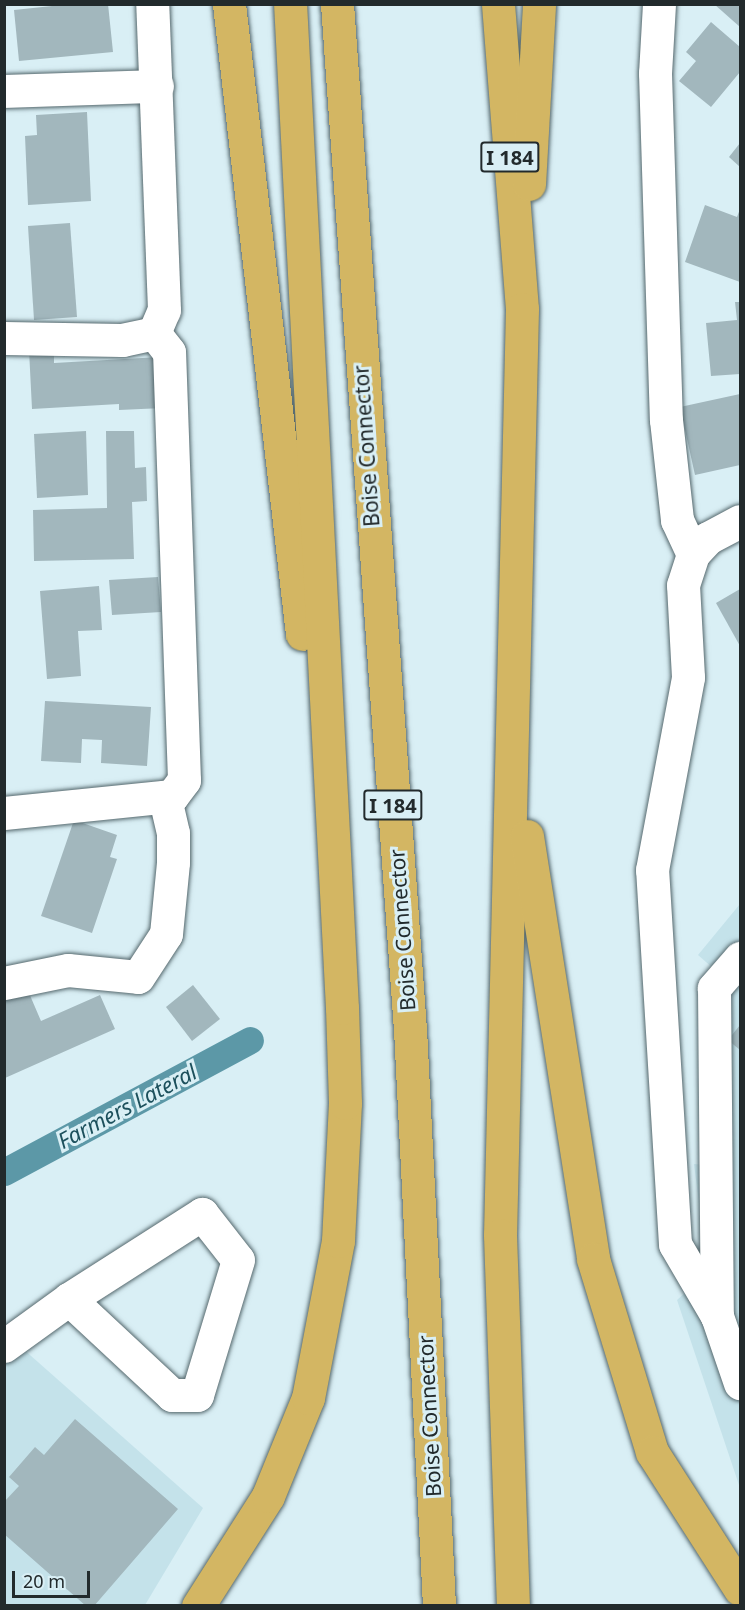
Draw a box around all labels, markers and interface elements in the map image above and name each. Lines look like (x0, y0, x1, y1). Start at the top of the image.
road number: I 184 (480, 140, 540, 174)
street label: Boise Connector (348, 364, 384, 528)
road number: I 184 (363, 788, 423, 822)
street label: Boise Connector (384, 848, 420, 1012)
water label: Farmers Lateral (53, 1058, 201, 1154)
street label: Boise Connector (412, 1334, 446, 1498)
scale bar (15, 1559, 93, 1597)
text: 20 m (23, 1569, 65, 1593)

